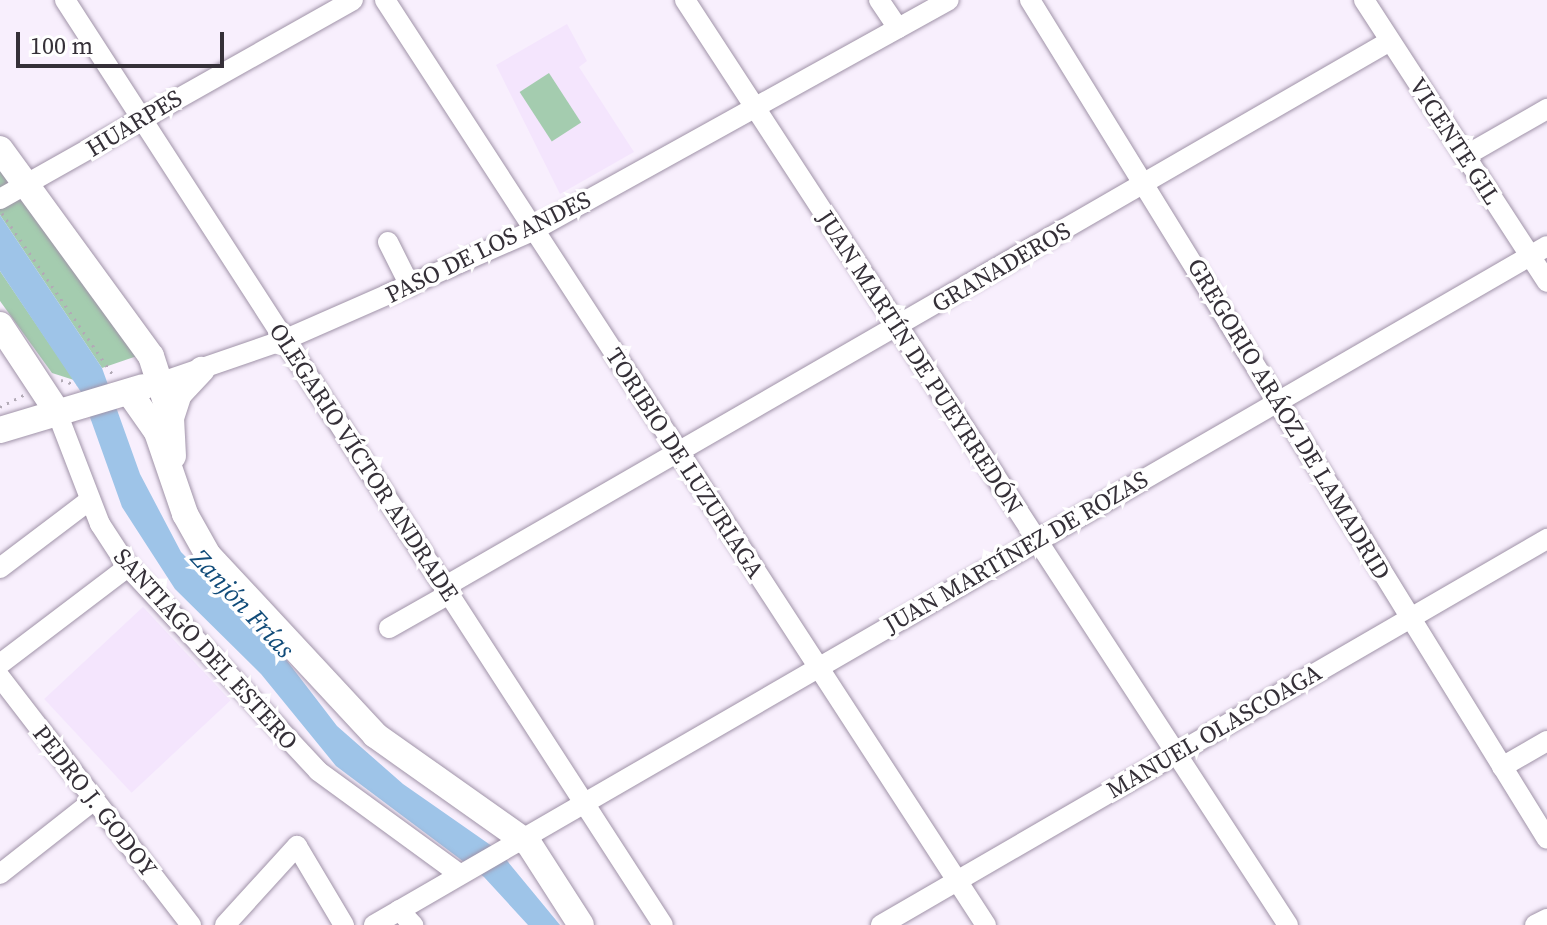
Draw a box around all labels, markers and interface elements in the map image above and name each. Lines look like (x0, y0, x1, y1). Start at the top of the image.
scale bar (20, 16, 228, 66)
text: 100 m (30, 29, 93, 62)
street label: VICENTE GIL (1403, 72, 1507, 210)
street label: HUARPES (81, 83, 187, 163)
street label: PASO DE LOS ANDES (381, 185, 595, 309)
street label: JUAN MARTÍN DE PUEYRREDÓN (811, 205, 1029, 519)
street label: GRANADEROS (927, 216, 1075, 318)
street label: GREGORIO ARÁOZ DE LAMADRID (1181, 253, 1397, 585)
street label: OLEGARIO VÍCTOR ANDRADE (263, 317, 465, 607)
street label: TORIBIO DE LUZURIAGA (600, 343, 770, 583)
street label: JUAN MARTÍNEZ DE ROZAS (879, 465, 1153, 639)
street label: SANTIAGO DEL ESTERO (108, 542, 304, 756)
water label: Zanjón Frías (184, 543, 300, 665)
street label: MANUEL OLASCOAGA (1101, 658, 1327, 804)
street label: PEDRO J. GODOY (27, 719, 163, 883)

